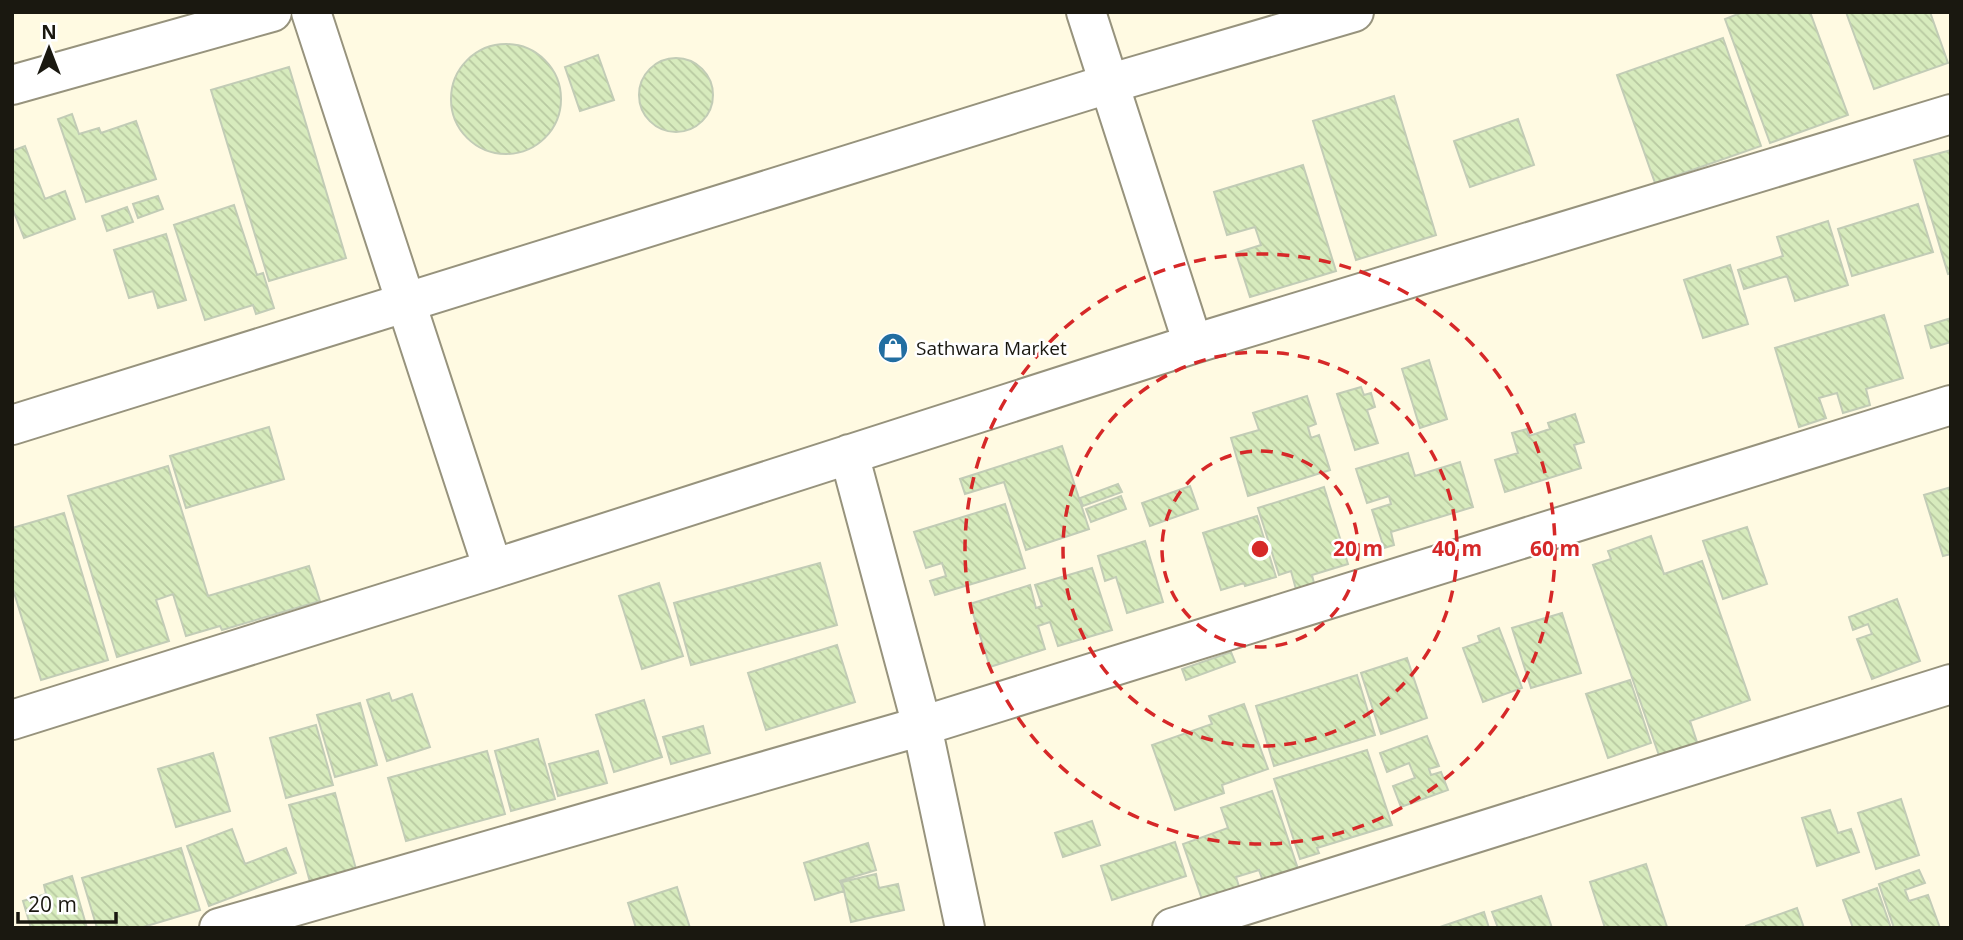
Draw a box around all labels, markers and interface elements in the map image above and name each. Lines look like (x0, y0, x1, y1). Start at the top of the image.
north arrow (14, 14, 84, 84)
text: N (41, 19, 57, 45)
shop icon: Sathwara Market (876, 331, 910, 365)
place label: Sathwara Market (916, 335, 1067, 361)
text: 20 m (1333, 534, 1383, 562)
text: 40 m (1432, 534, 1482, 562)
text: 60 m (1530, 534, 1580, 562)
centre of rings (1248, 537, 1272, 561)
scale bar (18, 880, 116, 924)
text: 20 m (28, 890, 77, 918)

